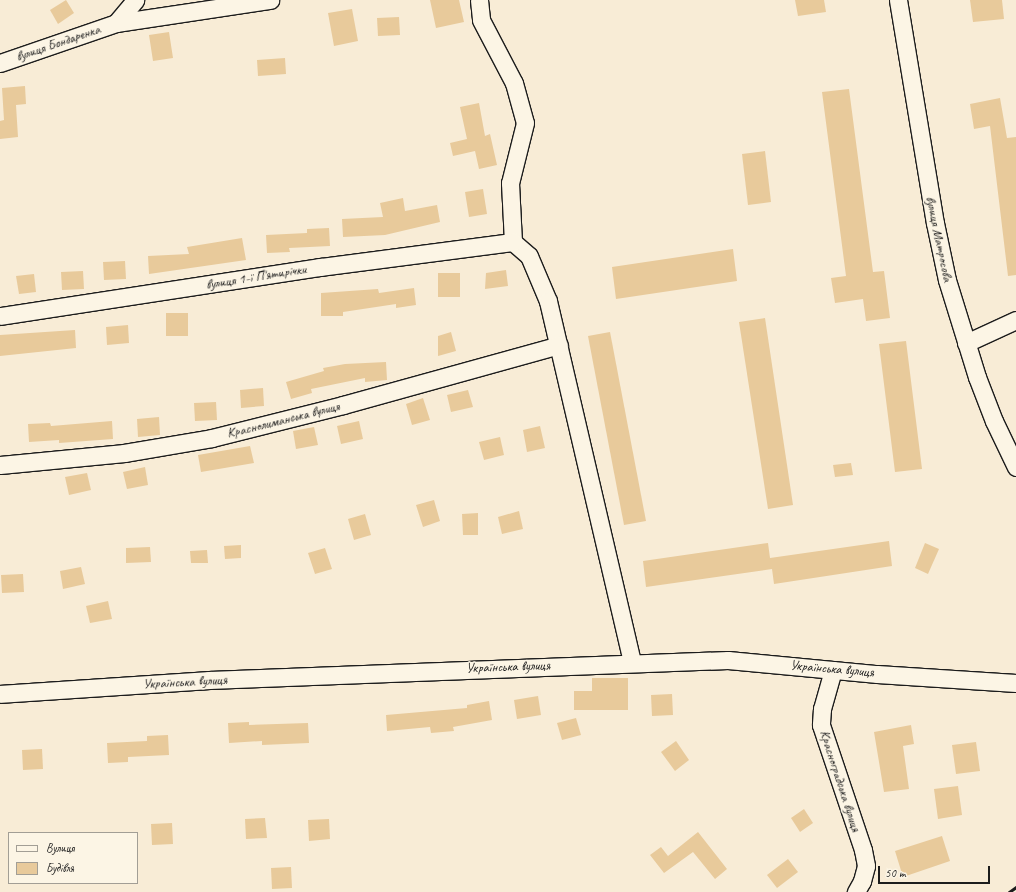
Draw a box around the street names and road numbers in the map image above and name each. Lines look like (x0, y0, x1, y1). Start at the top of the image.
street label: вулиця Бондаренка (14, 21, 102, 65)
street label: вулиця Матросова (922, 195, 956, 283)
street label: вулиця 1-ї П'ятирічки (205, 261, 307, 293)
street label: Краснолиманська вулиця (225, 398, 341, 442)
street label: Українська вулиця (465, 657, 551, 677)
street label: Українська вулиця (789, 657, 875, 681)
street label: Українська вулиця (142, 671, 228, 693)
street label: Красноградська вулиця (816, 728, 864, 834)

